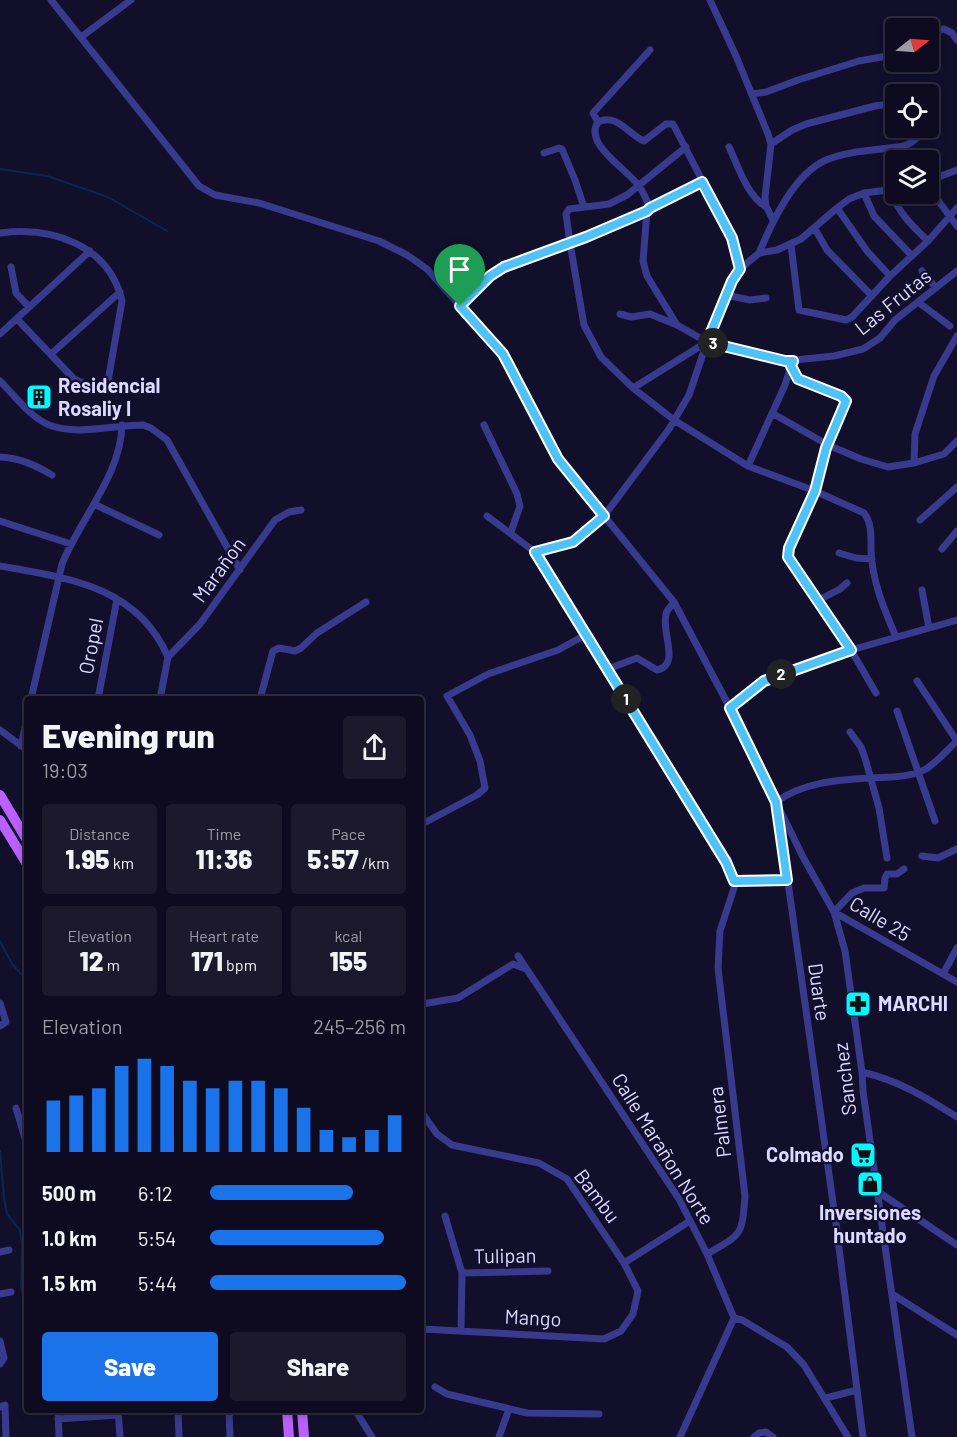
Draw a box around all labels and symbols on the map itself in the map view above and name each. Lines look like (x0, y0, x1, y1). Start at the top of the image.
north arrow (885, 18, 939, 72)
pin (434, 244, 485, 306)
street label: Las Frutas (849, 263, 935, 339)
pin: 3 (698, 328, 728, 358)
place label: Residencial Rosaliy I (58, 373, 160, 420)
building icon: Residencial Rosaliy I (24, 382, 54, 412)
street label: Marañon (187, 532, 250, 607)
street label: Oropel (73, 616, 107, 676)
pin: 2 (766, 659, 796, 689)
pin: 1 (611, 684, 641, 714)
street label: Calle 25 (846, 891, 915, 946)
street label: Duarte (804, 961, 836, 1022)
pharmacy icon: MARCHI (843, 989, 873, 1019)
place label: MARCHI (878, 991, 948, 1015)
street label: Sanchez (828, 1041, 860, 1117)
street label: Calle Marañon Norte (608, 1068, 720, 1229)
street label: Palmera (703, 1085, 735, 1159)
supermarket icon: Colmado (848, 1140, 878, 1170)
place label: Colmado (766, 1142, 844, 1166)
street label: Bambu (570, 1164, 626, 1227)
shop icon: Inversiones huntado (855, 1169, 885, 1199)
place label: Inversiones huntado (819, 1200, 921, 1247)
street label: Tulipan (473, 1242, 537, 1268)
street label: Mango (504, 1304, 562, 1330)

